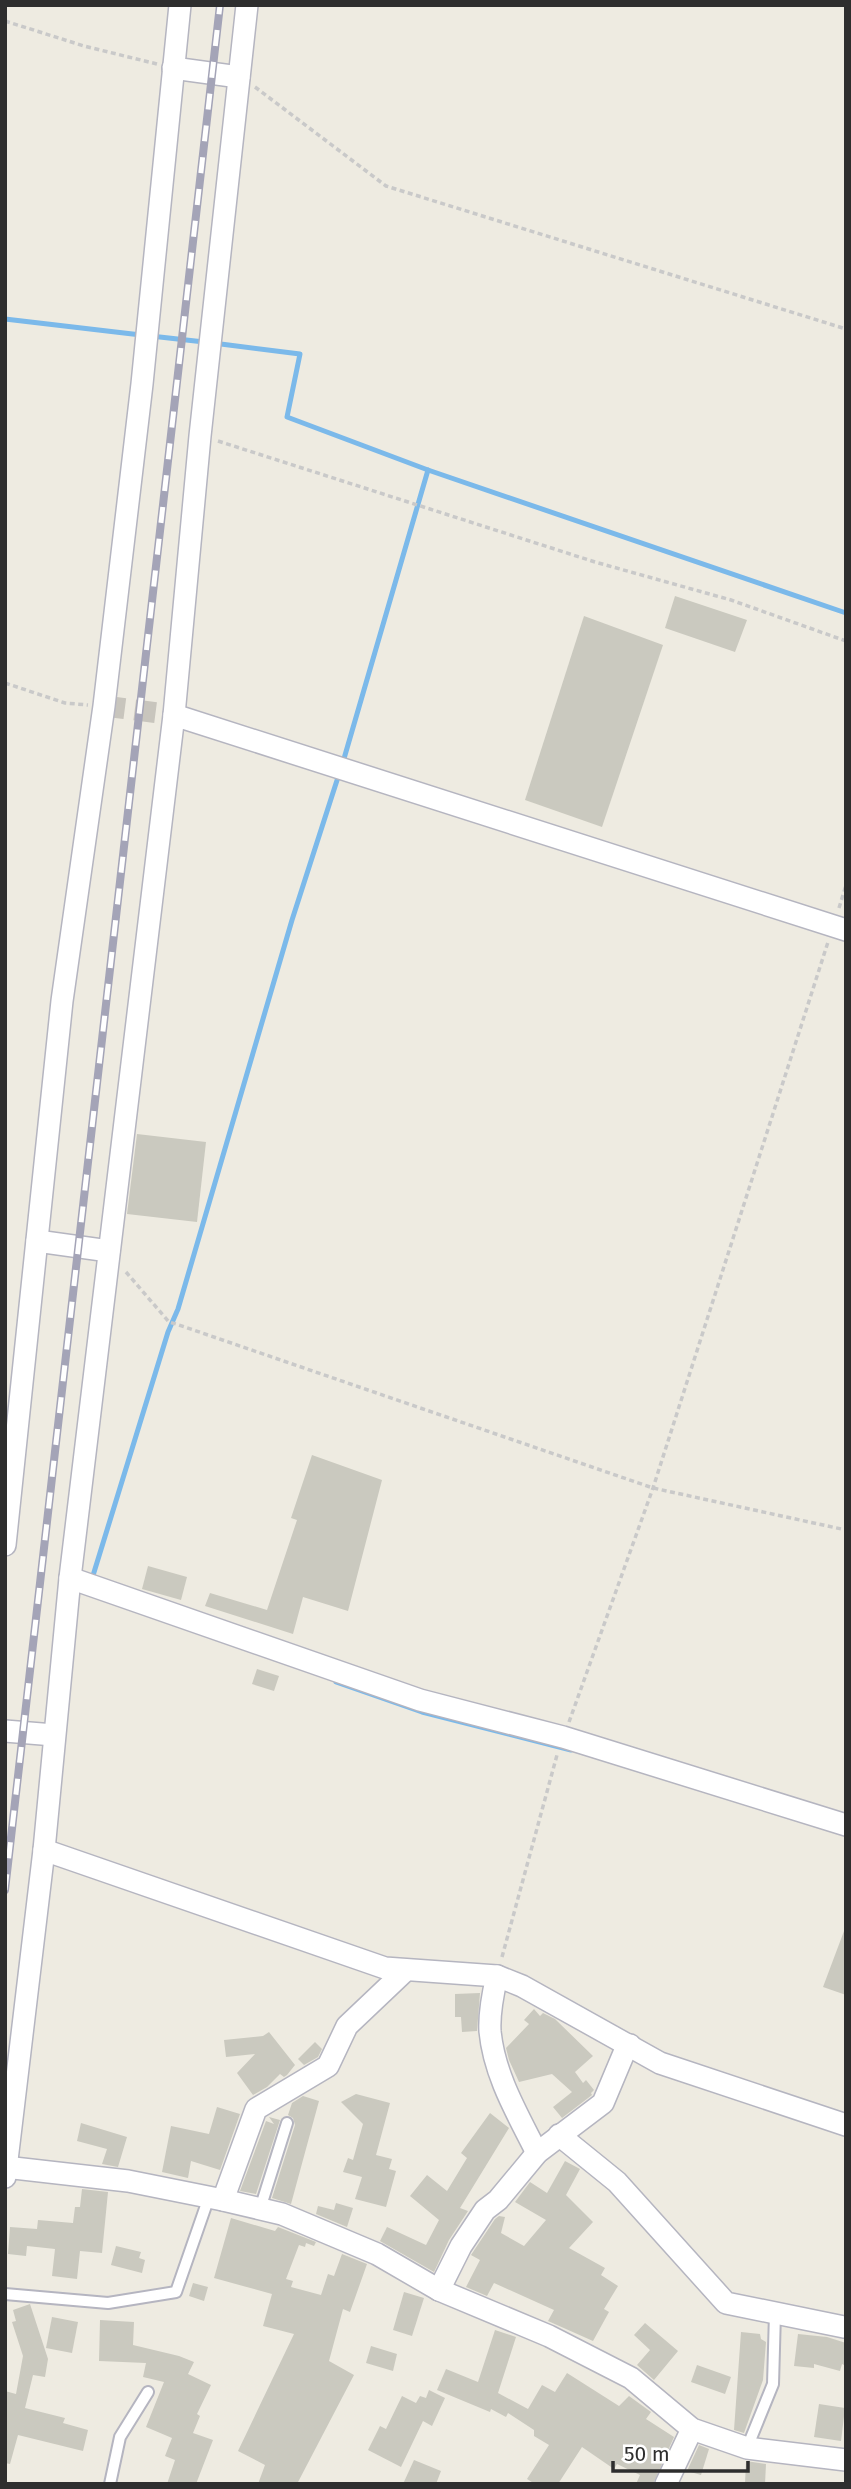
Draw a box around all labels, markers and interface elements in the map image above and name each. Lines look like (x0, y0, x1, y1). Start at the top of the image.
scale bar (613, 2430, 748, 2474)
text: 50 m (624, 2441, 670, 2467)

